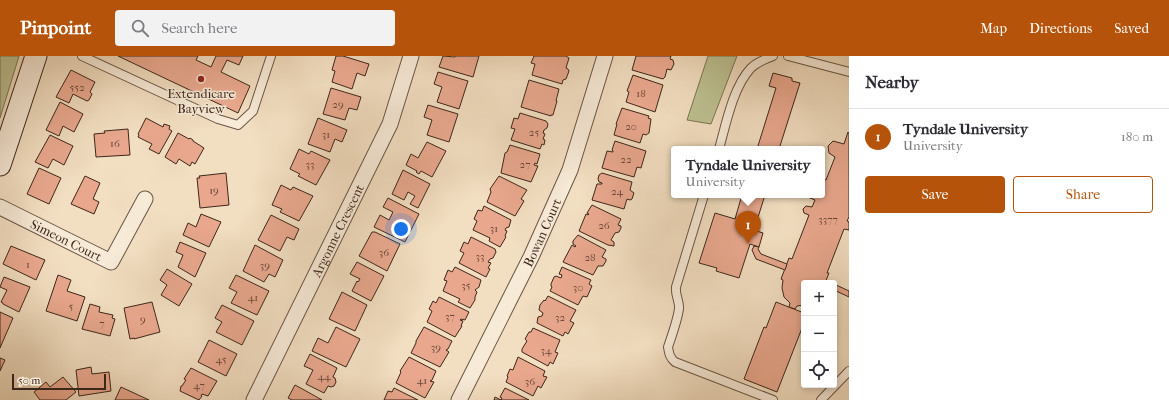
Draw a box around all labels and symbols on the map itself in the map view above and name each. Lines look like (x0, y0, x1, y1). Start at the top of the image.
marker: Extendicare Bayview (196, 74, 206, 84)
house number: 552 (69, 81, 85, 94)
place label: Extendicare Bayview (167, 86, 235, 116)
house number: 18 (636, 87, 646, 100)
house number: 29 (332, 98, 344, 111)
house number: 20 (625, 120, 637, 133)
house number: 25 (529, 126, 539, 139)
house number: 31 (322, 128, 330, 141)
house number: 16 (110, 137, 120, 150)
house number: 22 (620, 153, 632, 166)
house number: 33 (305, 158, 315, 171)
house number: 27 (520, 158, 530, 171)
street label: Argonne Crescent (308, 181, 367, 280)
house number: 19 (209, 184, 219, 197)
house number: 24 (611, 185, 624, 198)
street label: Bowan Court (520, 195, 564, 269)
pin: 1 (735, 211, 761, 244)
house number: 3377 (818, 213, 838, 226)
street label: Simeon Court (28, 216, 105, 264)
your location (391, 219, 411, 239)
house number: 26 (598, 219, 610, 232)
house number: 31 (490, 222, 498, 235)
house number: 36 (379, 246, 389, 259)
house number: 33 (475, 250, 485, 263)
house number: 28 (584, 251, 596, 264)
house number: 1 (26, 258, 30, 271)
house number: 39 (260, 259, 270, 272)
house number: 35 (461, 279, 471, 292)
house number: 30 (573, 281, 583, 294)
house number: 41 (248, 291, 258, 304)
house number: 5 (69, 300, 74, 313)
house number: 37 (445, 310, 455, 323)
house number: 32 (555, 311, 565, 324)
house number: 9 (140, 313, 146, 326)
house number: 7 (99, 317, 105, 330)
house number: 39 (431, 341, 441, 354)
house number: 34 (540, 344, 552, 357)
house number: 45 (216, 353, 227, 366)
house number: 44 (317, 370, 331, 383)
scale bar (12, 372, 106, 391)
house number: 41 (417, 374, 427, 387)
house number: 36 (525, 375, 535, 388)
house number: 47 (193, 379, 205, 392)

